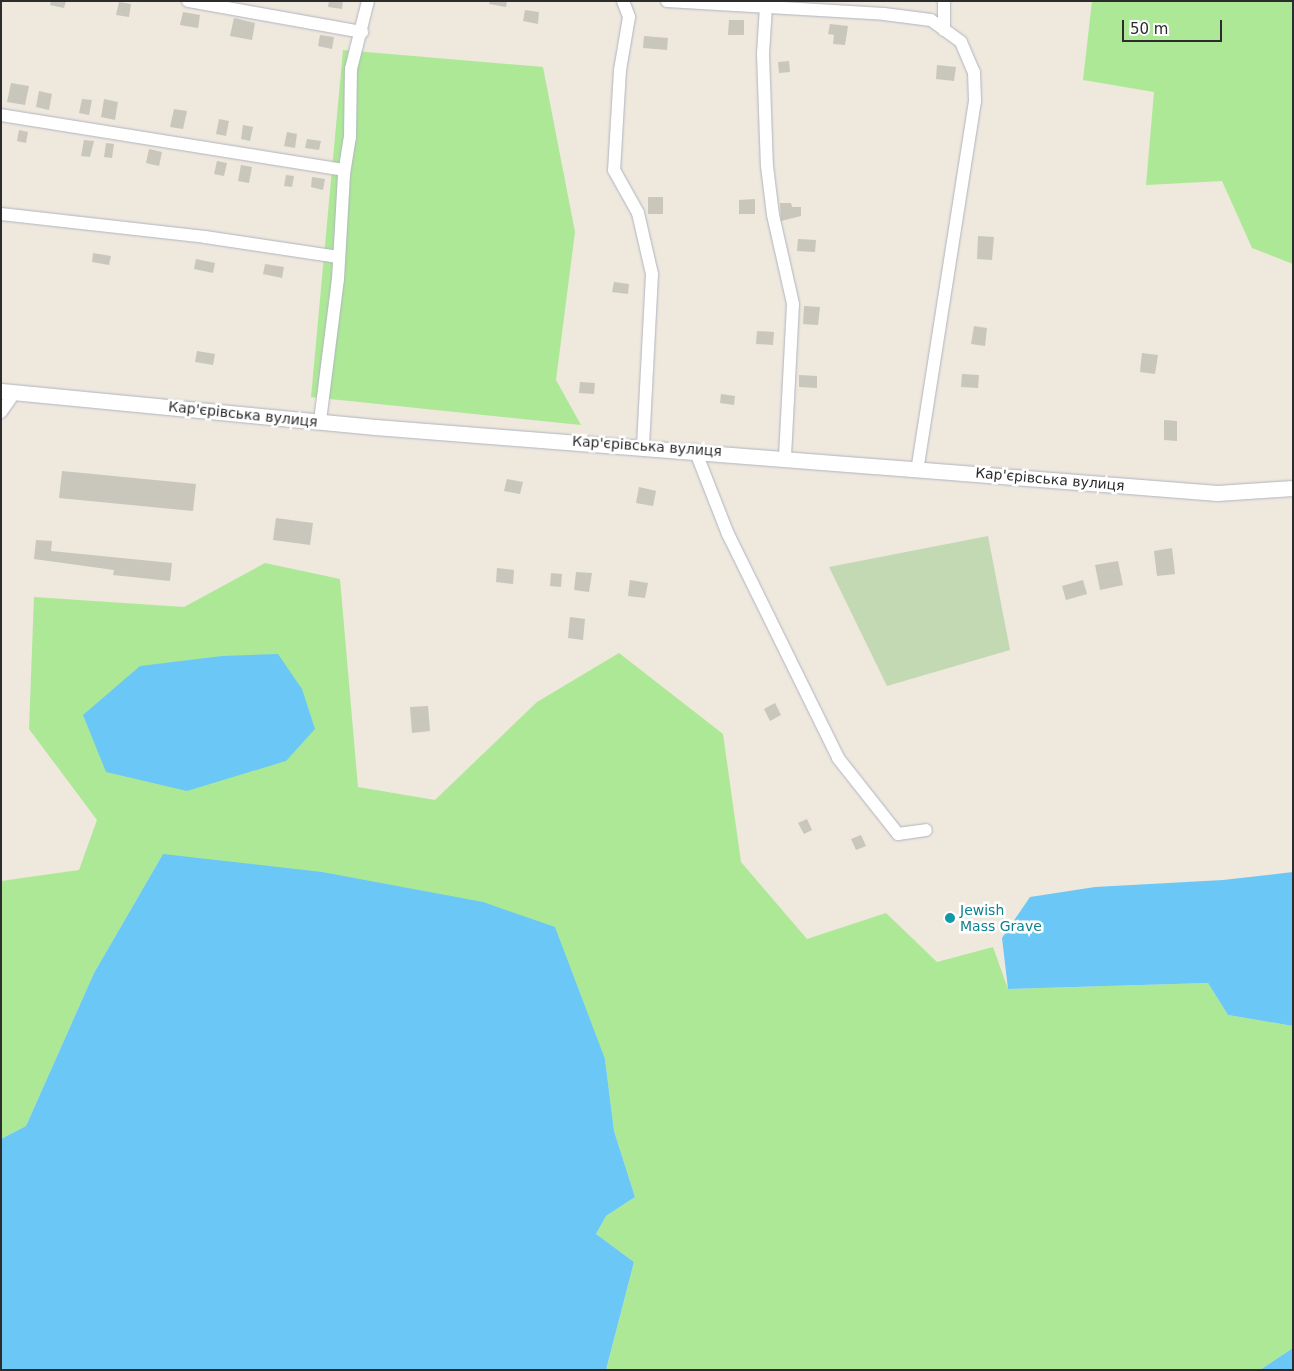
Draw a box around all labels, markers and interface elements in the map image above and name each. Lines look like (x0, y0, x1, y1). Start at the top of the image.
scale bar (1124, 10, 1224, 42)
text: 50 m (1130, 20, 1168, 38)
street label: Кар'єрівська вулиця (168, 398, 318, 430)
street label: Кар'єрівська вулиця (572, 432, 722, 460)
street label: Кар'єрівська вулиця (975, 464, 1125, 494)
place label: Jewish Mass Grave (960, 902, 1042, 934)
marker: Jewish Mass Grave (944, 912, 956, 924)

